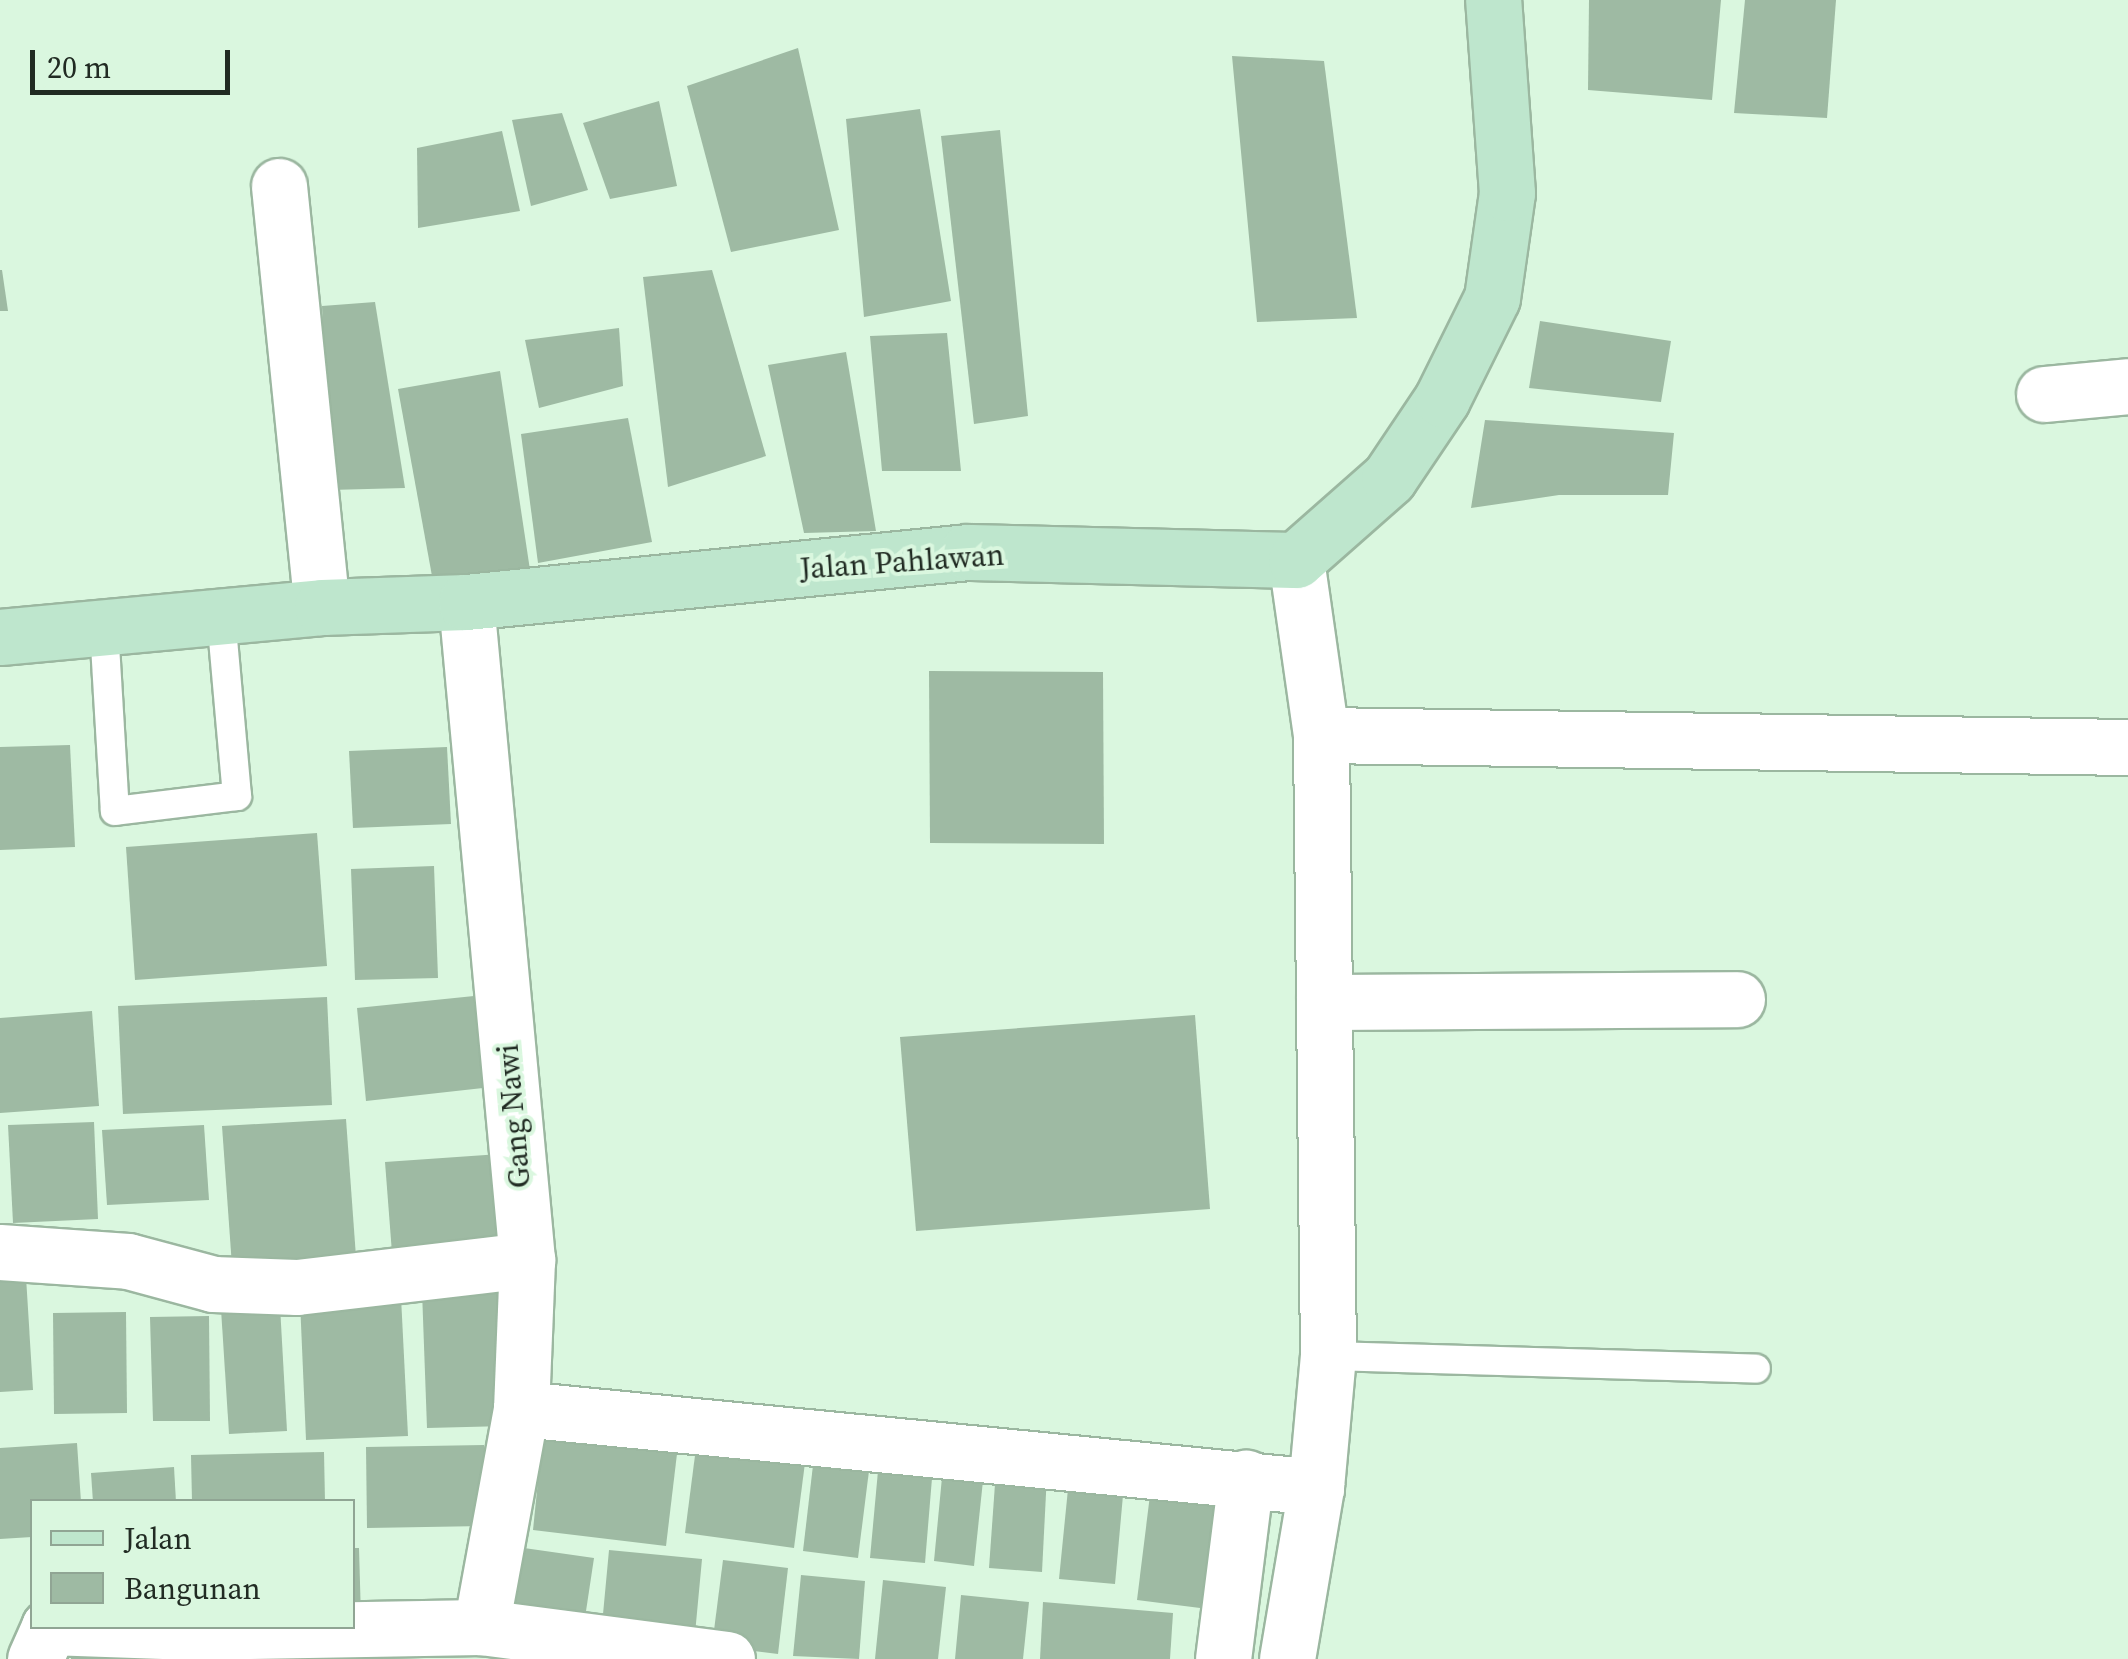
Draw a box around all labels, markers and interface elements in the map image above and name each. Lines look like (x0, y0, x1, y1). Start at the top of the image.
scale bar (35, 30, 235, 92)
text: 20 m (47, 47, 111, 88)
street label: Jalan Pahlawan (799, 537, 1005, 587)
street label: Gang Nawi (490, 1042, 538, 1190)
legend (30, 1499, 355, 1629)
text: Jalan (124, 1518, 192, 1559)
text: Bangunan (124, 1568, 261, 1609)

